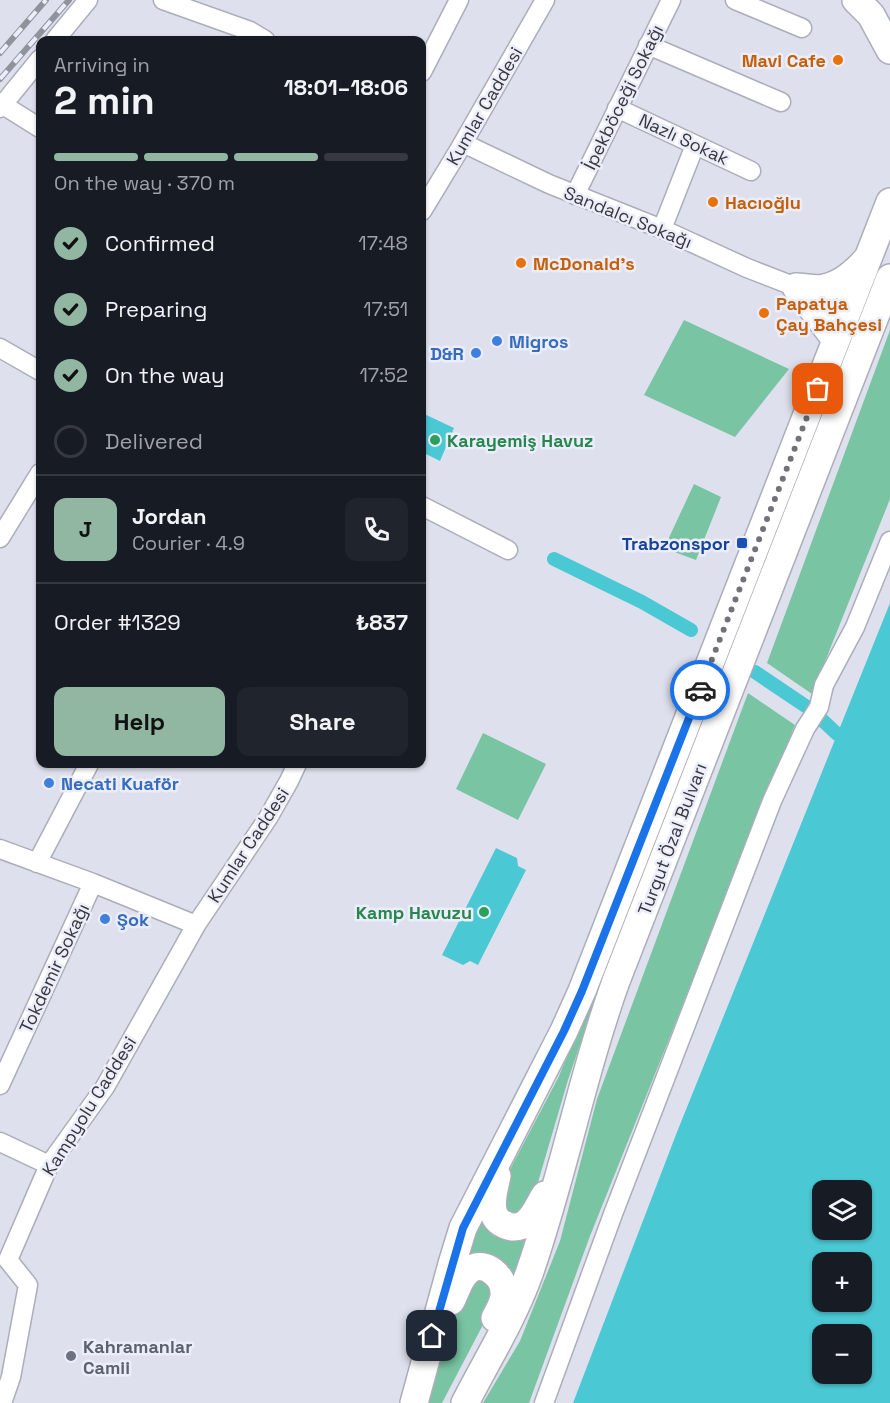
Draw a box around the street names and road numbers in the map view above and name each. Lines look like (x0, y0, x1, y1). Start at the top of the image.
street label: İpekböceği Sokağı (578, 21, 668, 173)
street label: Kumlar Caddesi (441, 43, 527, 169)
street label: Nazlı Sokak (635, 108, 733, 170)
street label: Sandalcı Sokağı (561, 181, 695, 253)
street label: Turgut Özal Bulvarı (632, 760, 712, 918)
street label: Kumlar Caddesi (202, 783, 294, 907)
street label: Tokdemir Sokağı (14, 900, 94, 1036)
street label: Kampyolu Caddesi (37, 1032, 141, 1180)

